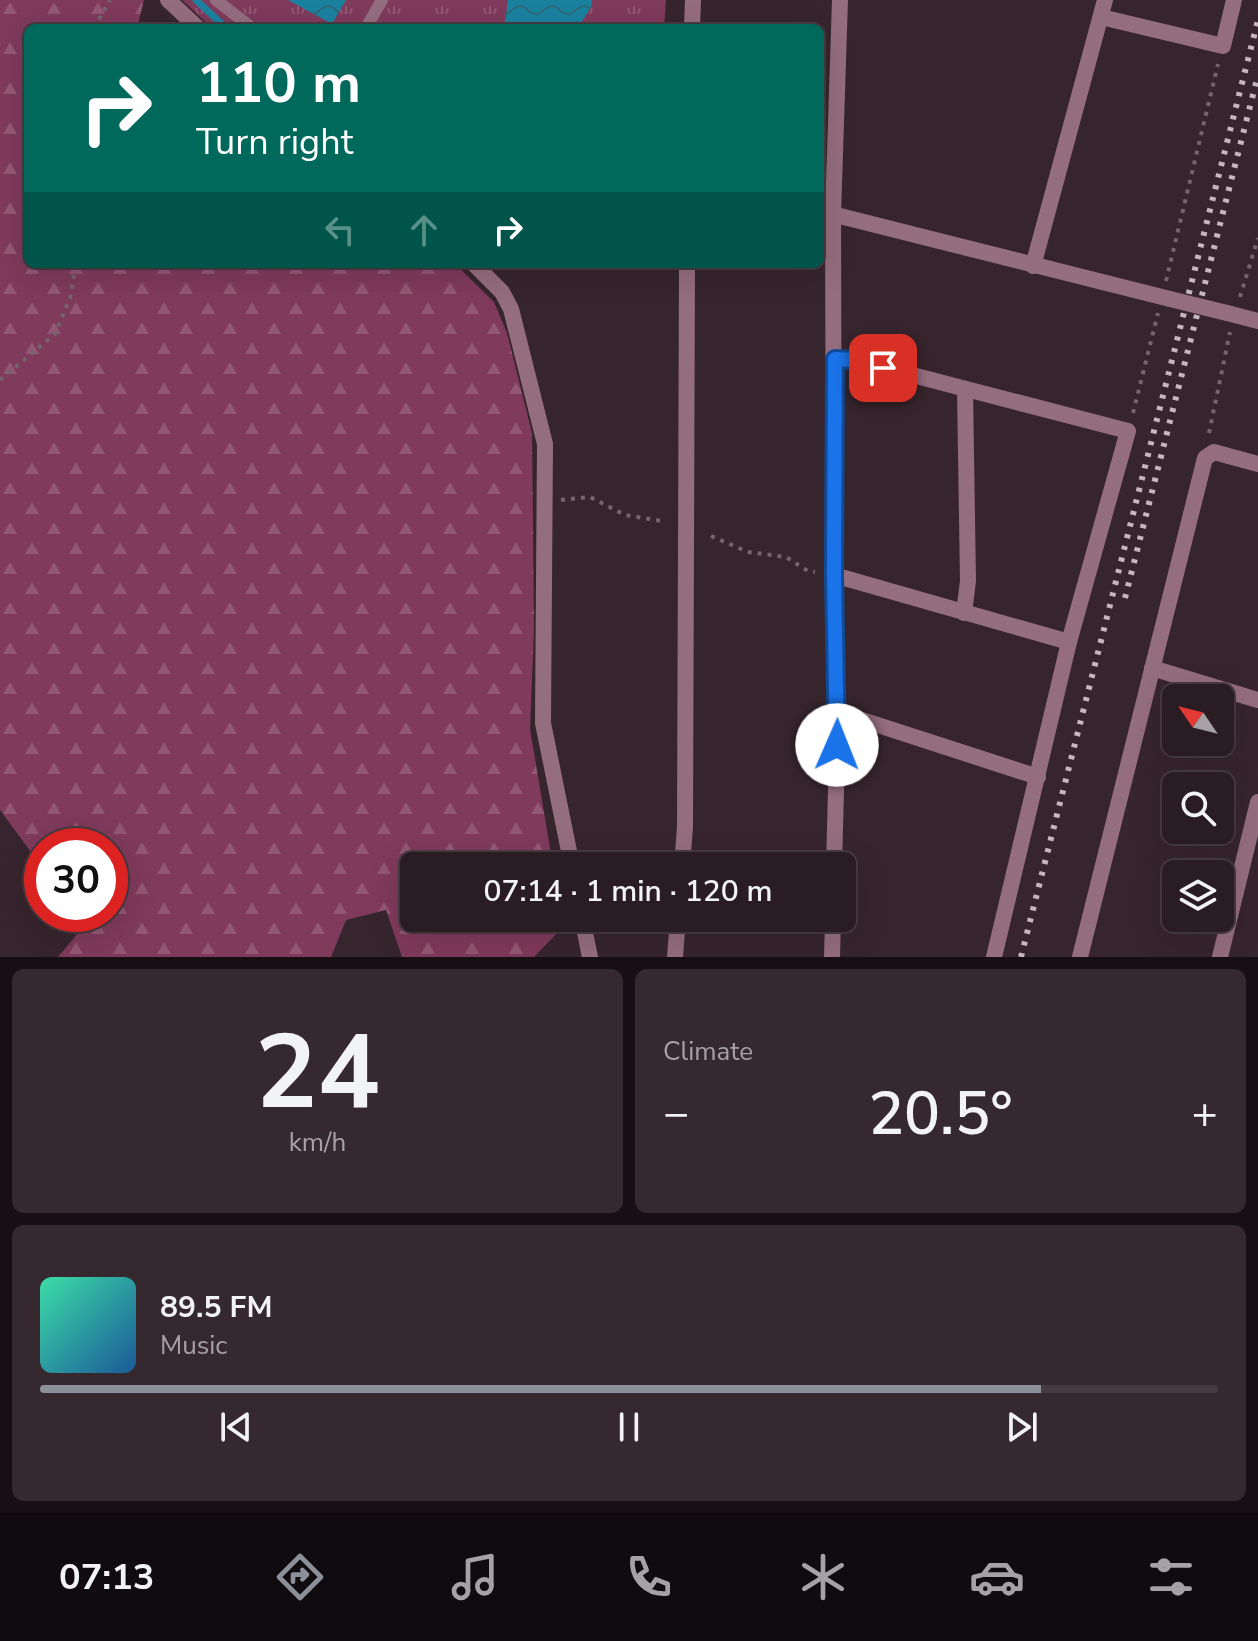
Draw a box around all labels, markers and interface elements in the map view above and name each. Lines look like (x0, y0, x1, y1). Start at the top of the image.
text: 110 m (196, 45, 361, 122)
icon: right (64, 56, 168, 160)
text: Turn right (196, 118, 353, 167)
icon: left (318, 208, 362, 252)
icon: ahead (402, 208, 446, 252)
icon: right (486, 208, 530, 252)
pin (849, 334, 917, 402)
icon: arrive (861, 346, 905, 390)
north arrow (1162, 684, 1234, 756)
map controls (1162, 684, 1234, 932)
position arrow (795, 703, 879, 787)
button: search (1162, 772, 1234, 844)
speed limit sign: 30 (24, 828, 128, 932)
button: layers (1162, 860, 1234, 932)
text: 07:14 · 1 min · 120 m (483, 871, 773, 912)
text: 24 (255, 1002, 380, 1144)
text: Climate (663, 1034, 753, 1069)
text: 20.5° (868, 1073, 1013, 1155)
text: − (663, 1084, 689, 1144)
text: + (1192, 1084, 1218, 1144)
text: km/h (289, 1125, 346, 1160)
text: 89.5 FM (160, 1287, 272, 1328)
text: Music (160, 1328, 227, 1363)
icon: previous (214, 1405, 258, 1449)
icon: pause (607, 1405, 651, 1449)
icon: next (1000, 1405, 1044, 1449)
icon: directions (272, 1549, 328, 1605)
icon: music (447, 1549, 503, 1605)
icon: phone (621, 1549, 677, 1605)
icon: climate (795, 1549, 851, 1605)
icon: car (969, 1549, 1025, 1605)
icon: filters (1143, 1549, 1199, 1605)
text: 07:13 (59, 1553, 154, 1602)

